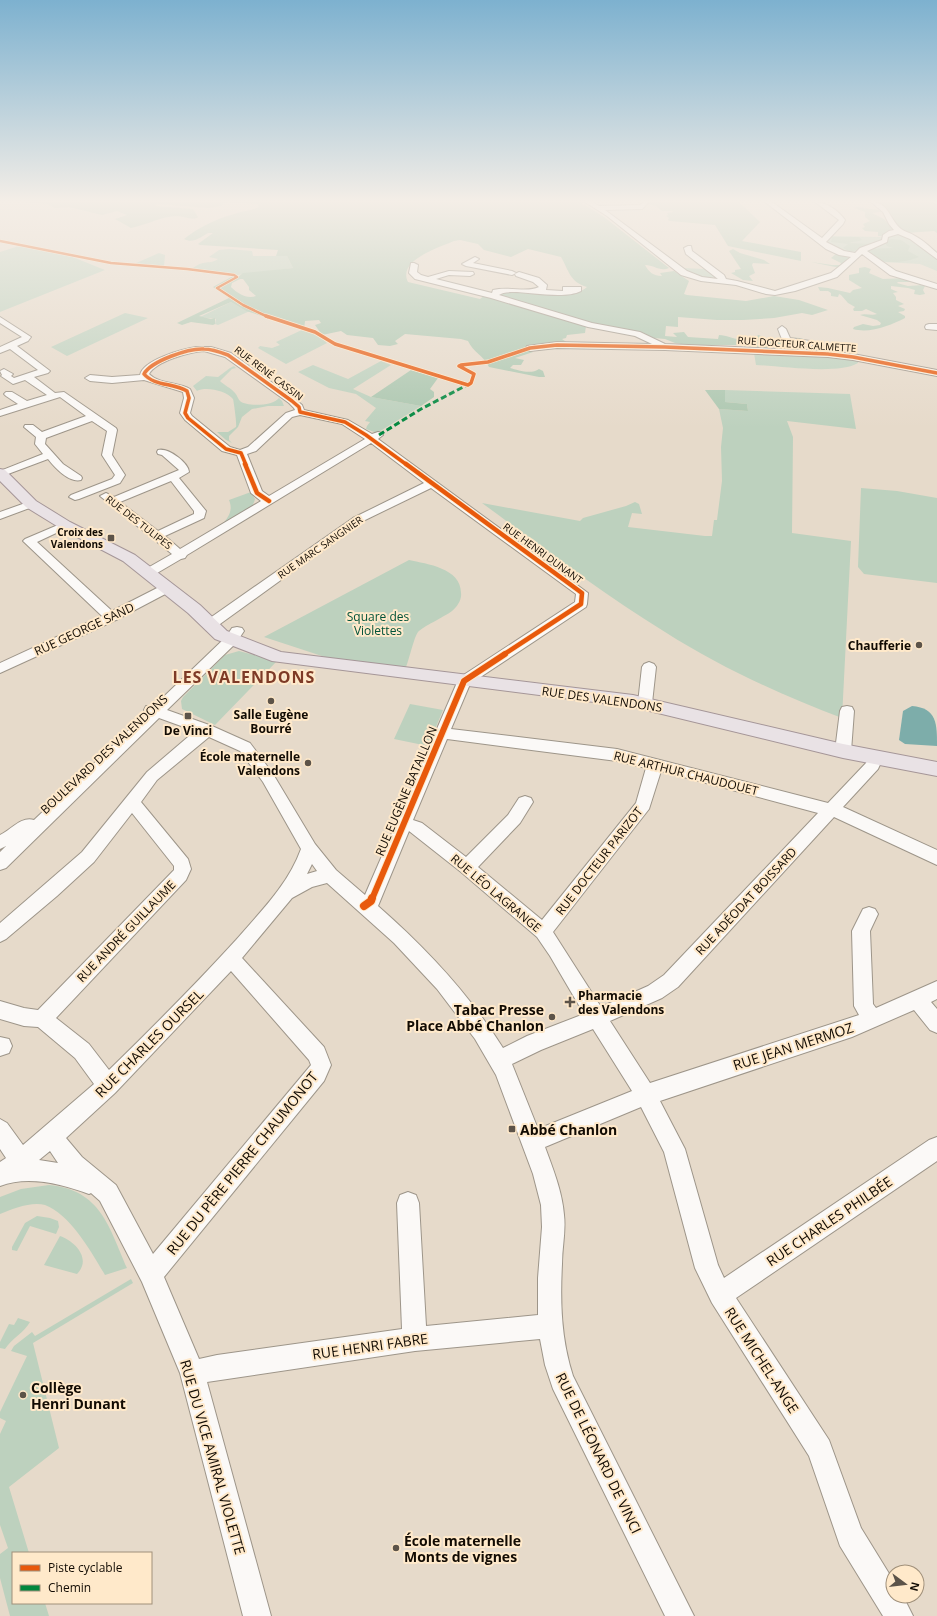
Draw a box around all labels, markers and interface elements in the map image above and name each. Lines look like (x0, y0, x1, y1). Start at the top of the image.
street label: RUE DOCTEUR CALMETTE (737, 333, 857, 355)
street label: RUE RENÉ CASSIN (232, 342, 306, 404)
street label: RUE DES TULIPES (103, 492, 175, 552)
street label: RUE MARC SANGNIER (275, 512, 365, 582)
street label: RUE HENRI DUNANT (500, 519, 586, 587)
place label: Croix des Valendons (51, 525, 103, 551)
marker: Croix des Valendons (106, 533, 116, 543)
street label: RUE GEORGE SAND (31, 598, 137, 660)
park label: Square des Violettes (347, 608, 410, 639)
place label: Chaufferie (848, 637, 911, 654)
marker: Chaufferie (914, 640, 924, 650)
district label: LES VALENDONS (173, 666, 315, 688)
street label: RUE DES VALENDONS (541, 682, 663, 716)
street label: BOULEVARD DES VALENDONS (37, 690, 171, 818)
marker: Salle Eugène Bourré (266, 696, 276, 706)
place label: Salle Eugène Bourré (234, 706, 308, 737)
marker: De Vinci (183, 711, 193, 721)
place label: De Vinci (164, 722, 212, 739)
street label: RUE EUGÈNE BATAILLON (371, 724, 441, 858)
street label: RUE ARTHUR CHAUDOUET (612, 747, 760, 799)
place label: École maternelle Valendons (200, 748, 300, 779)
marker: École maternelle Valendons (303, 758, 313, 768)
street label: RUE DOCTEUR PARIZOT (552, 803, 647, 918)
street label: RUE ADÉODAT BOISSARD (692, 843, 800, 959)
street label: RUE LÉO LAGRANGE (447, 850, 545, 936)
street label: RUE ANDRÉ GUILLAUME (73, 876, 179, 986)
street label: RUE CHARLES OURSEL (91, 985, 207, 1101)
place label: Pharmacie des Valendons (578, 987, 664, 1018)
marker: Pharmacie des Valendons (565, 997, 575, 1007)
place label: Tabac Presse Place Abbé Chanlon (406, 1000, 544, 1035)
marker: Tabac Presse Place Abbé Chanlon (547, 1012, 557, 1022)
street label: RUE JEAN MERMOZ (730, 1018, 856, 1074)
street label: RUE DU PÈRE PIERRE CHAUMONOT (162, 1067, 322, 1258)
place label: Abbé Chanlon (520, 1120, 617, 1139)
marker: Abbé Chanlon (507, 1124, 517, 1134)
street label: RUE CHARLES PHILBÉE (762, 1172, 896, 1270)
street label: RUE MICHEL-ANGE (721, 1303, 803, 1417)
street label: RUE HENRI FABRE (311, 1328, 429, 1364)
street label: RUE DU VICE AMIRAL VIOLETTE (176, 1357, 250, 1557)
street label: RUE DE LÉONARD DE VINCI (552, 1369, 646, 1537)
place label: Collège Henri Dunant (31, 1378, 126, 1413)
marker: Collège Henri Dunant (18, 1390, 28, 1400)
place label: École maternelle Monts de vignes (404, 1531, 521, 1566)
marker: École maternelle Monts de vignes (391, 1543, 401, 1553)
legend (12, 1552, 152, 1604)
text: Piste cyclable (48, 1559, 123, 1576)
north arrow (885, 1564, 925, 1604)
text: Chemin (48, 1579, 91, 1596)
text: N (907, 1580, 924, 1593)

